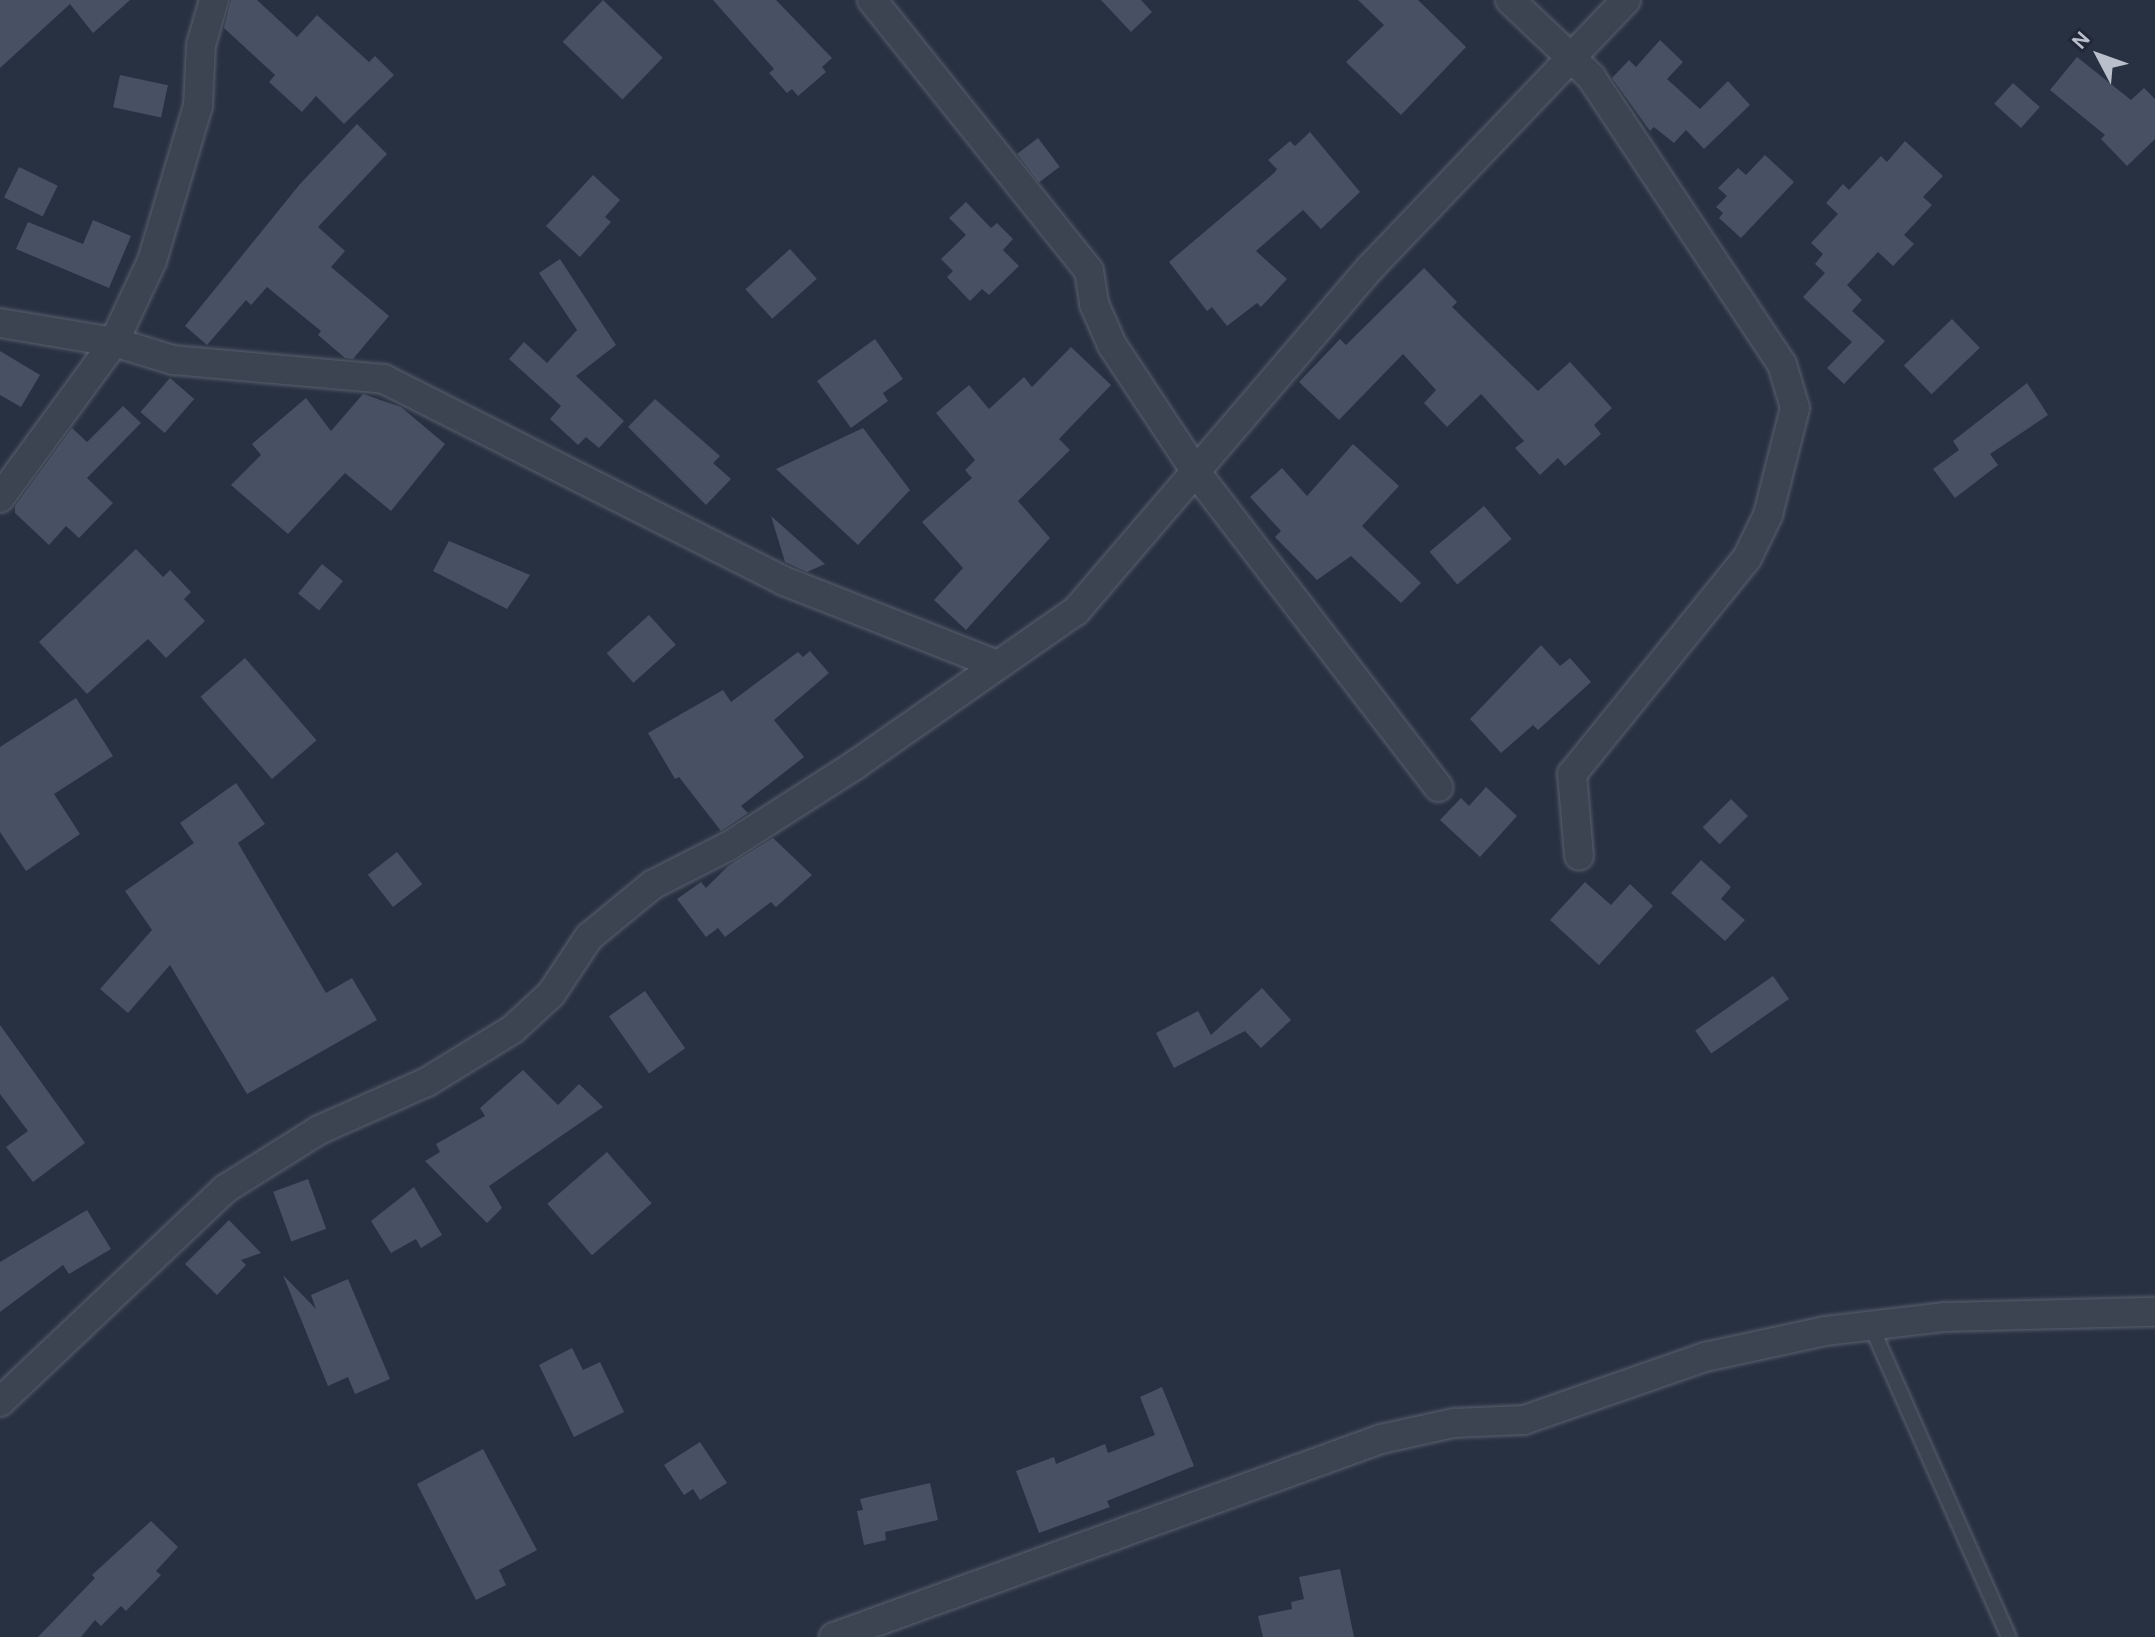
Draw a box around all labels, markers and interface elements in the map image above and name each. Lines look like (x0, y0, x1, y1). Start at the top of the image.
north arrow (2059, 16, 2139, 96)
text: N (2066, 26, 2096, 55)

